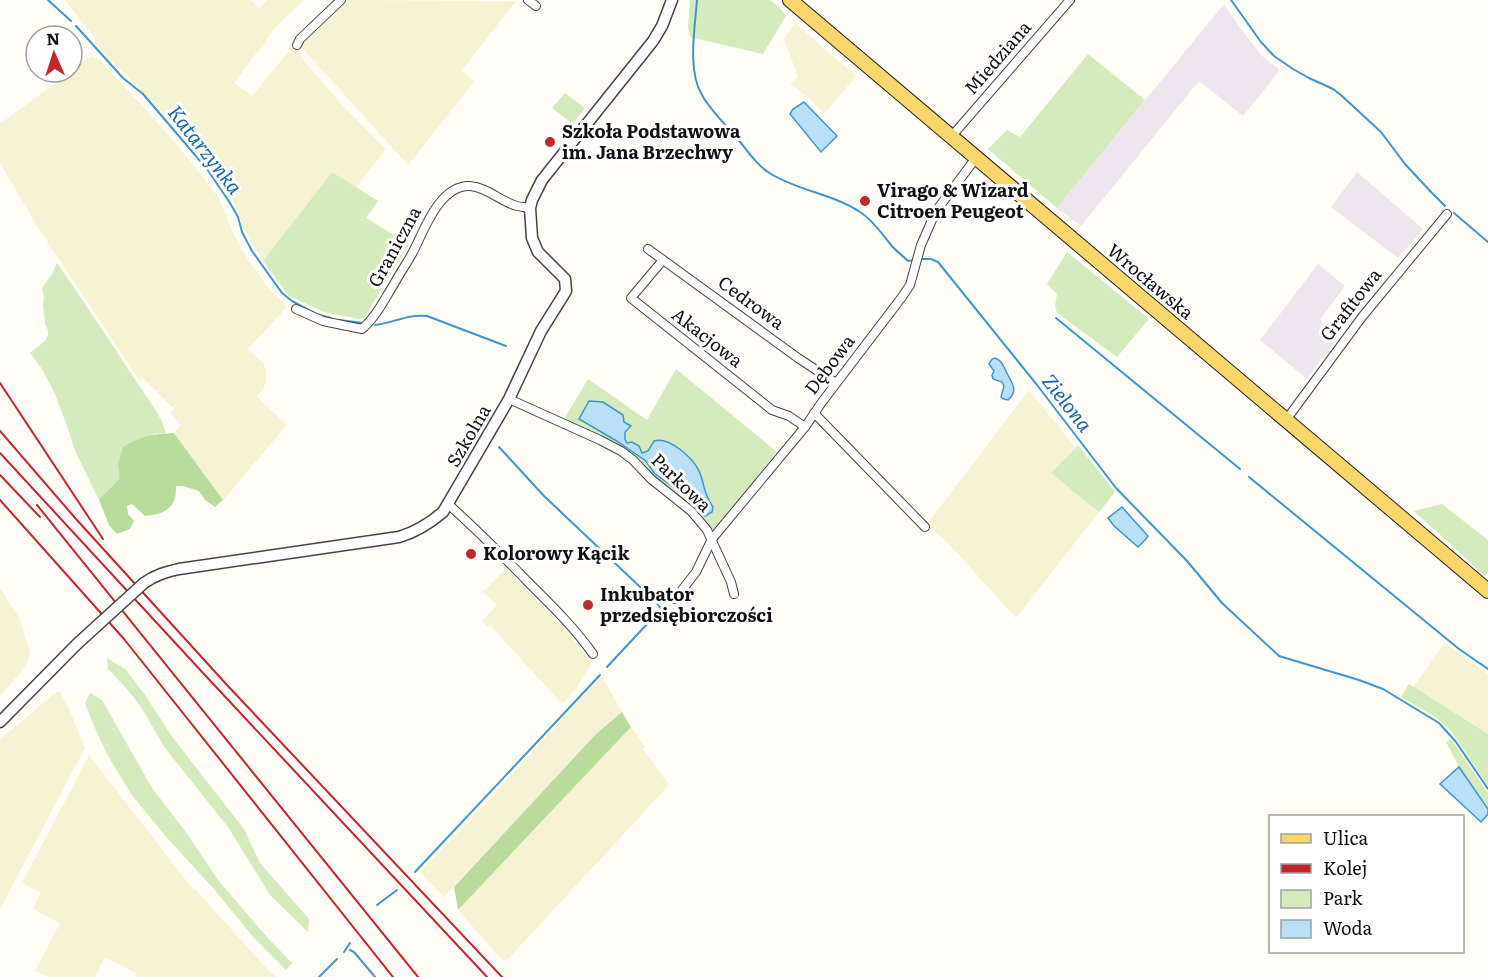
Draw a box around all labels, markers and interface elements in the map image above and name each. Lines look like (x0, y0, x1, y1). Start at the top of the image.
street label: Miedziana (957, 14, 1037, 100)
north arrow (24, 24, 84, 84)
text: N (46, 26, 61, 50)
water label: Katarzynka (162, 98, 251, 200)
place label: Szkoła Podstawowa im. Jana Brzechwy (562, 117, 741, 165)
marker: Szkoła Podstawowa im. Jana Brzechwy (543, 135, 557, 149)
place label: Virago & Wizard Citroen Peugeot (877, 176, 1029, 224)
marker: Virago & Wizard Citroen Peugeot (858, 194, 872, 208)
street label: Graniczna (360, 201, 427, 292)
street label: Wrocławska (1102, 237, 1200, 325)
street label: Grafitowa (1313, 262, 1387, 346)
street label: Cedrowa (713, 268, 791, 335)
street label: Akacjowa (667, 300, 749, 373)
street label: Dębowa (797, 328, 860, 400)
water label: Zielona (1036, 366, 1101, 438)
street label: Szkolna (439, 399, 497, 472)
street label: Parkowa (646, 446, 718, 518)
place label: Kolorowy Kącik (483, 539, 630, 566)
marker: Kolorowy Kącik (464, 547, 478, 561)
place label: Inkubator przedsiębiorczości (600, 580, 773, 628)
marker: Inkubator przedsiębiorczości (581, 598, 595, 612)
legend (1269, 815, 1464, 953)
text: Ulica (1323, 824, 1369, 851)
text: Kolej (1323, 854, 1367, 881)
text: Park (1323, 884, 1364, 911)
text: Woda (1323, 914, 1373, 941)

